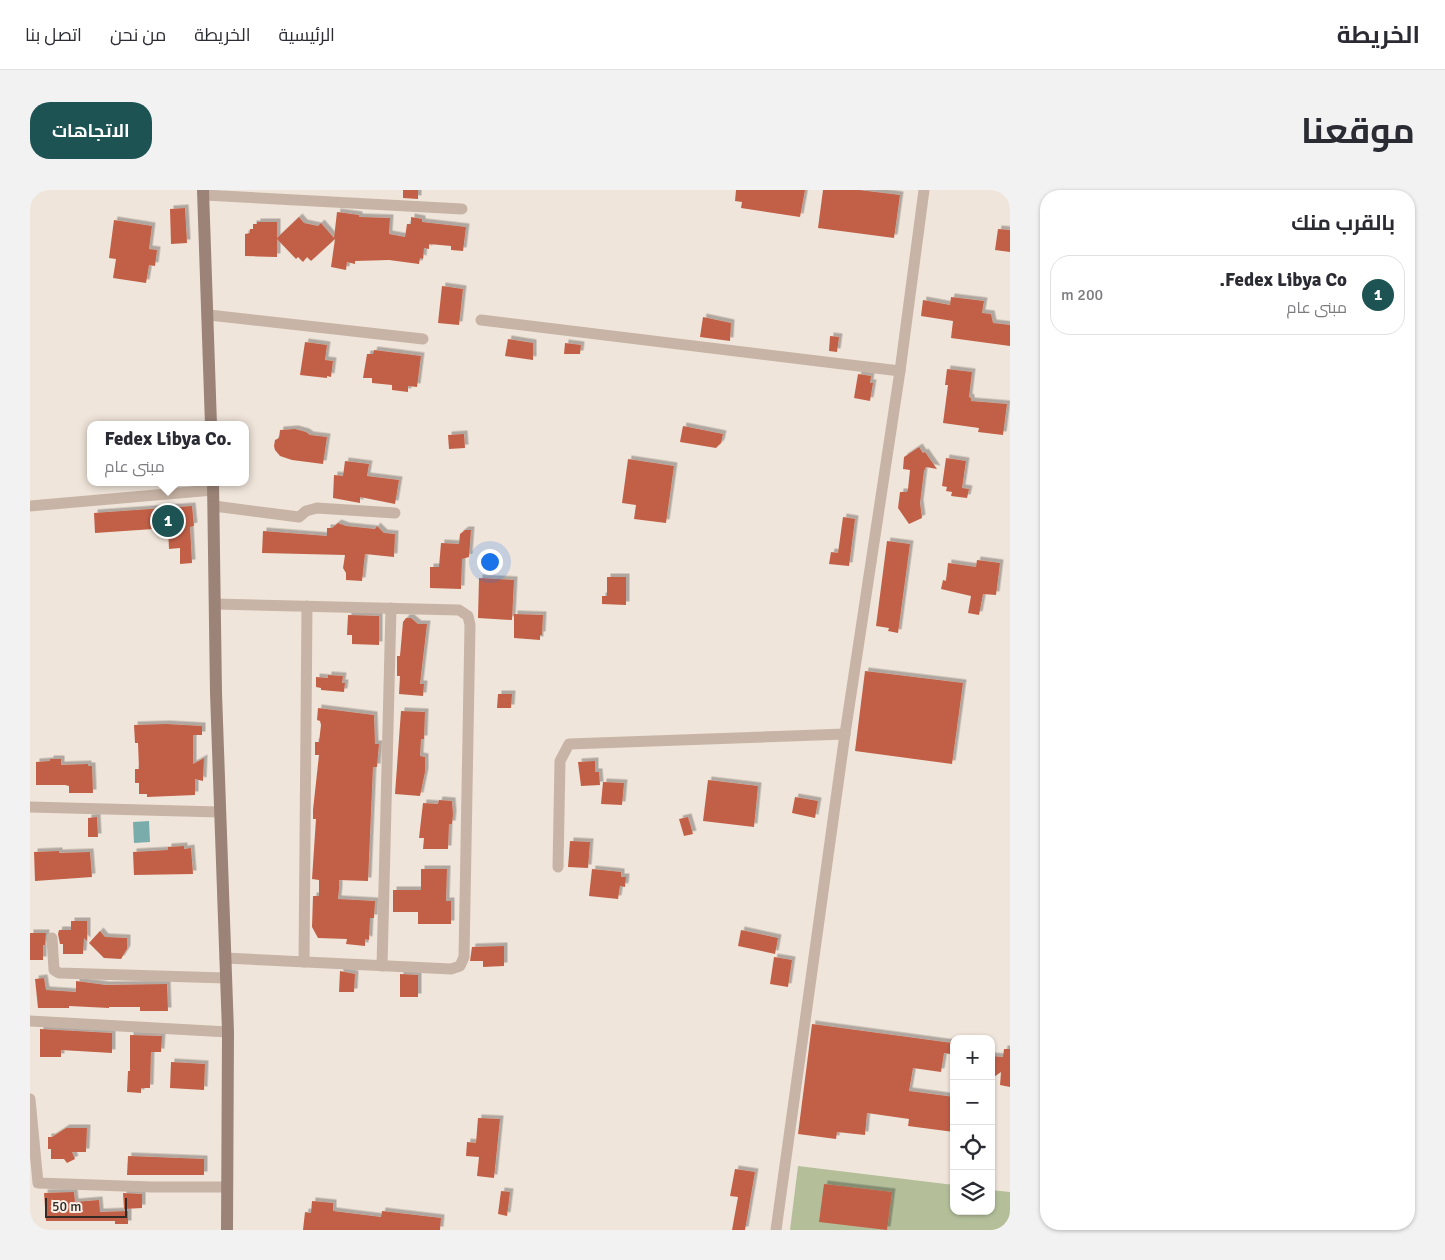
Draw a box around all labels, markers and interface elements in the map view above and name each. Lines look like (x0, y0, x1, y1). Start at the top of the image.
text: الخريطة (1337, 20, 1420, 50)
text: اتصل بنا (25, 24, 82, 46)
text: من نحن (110, 24, 166, 46)
text: الخريطة (194, 24, 250, 46)
text: الرئيسية (278, 24, 335, 46)
button: الاتجاهات (30, 102, 152, 159)
text: موقعنا (1301, 110, 1415, 153)
text: بالقرب منك (1291, 210, 1395, 236)
text: Fedex Libya Co. (1220, 268, 1347, 292)
text: 200 m (1061, 285, 1103, 305)
text: 1 (1374, 285, 1382, 305)
text: مبنى عام (1287, 298, 1347, 318)
popup (87, 421, 249, 486)
text: Fedex Libya Co. (104, 427, 232, 451)
text: مبنى عام (104, 457, 165, 477)
pin: 1 (152, 502, 184, 540)
your location (477, 549, 503, 575)
map controls (950, 1035, 995, 1215)
button: + (950, 1035, 995, 1080)
button: − (950, 1080, 995, 1125)
button: locate (950, 1125, 995, 1170)
button: layers (950, 1170, 995, 1215)
scale bar (45, 1195, 128, 1218)
text: 50 m (52, 1198, 81, 1215)

